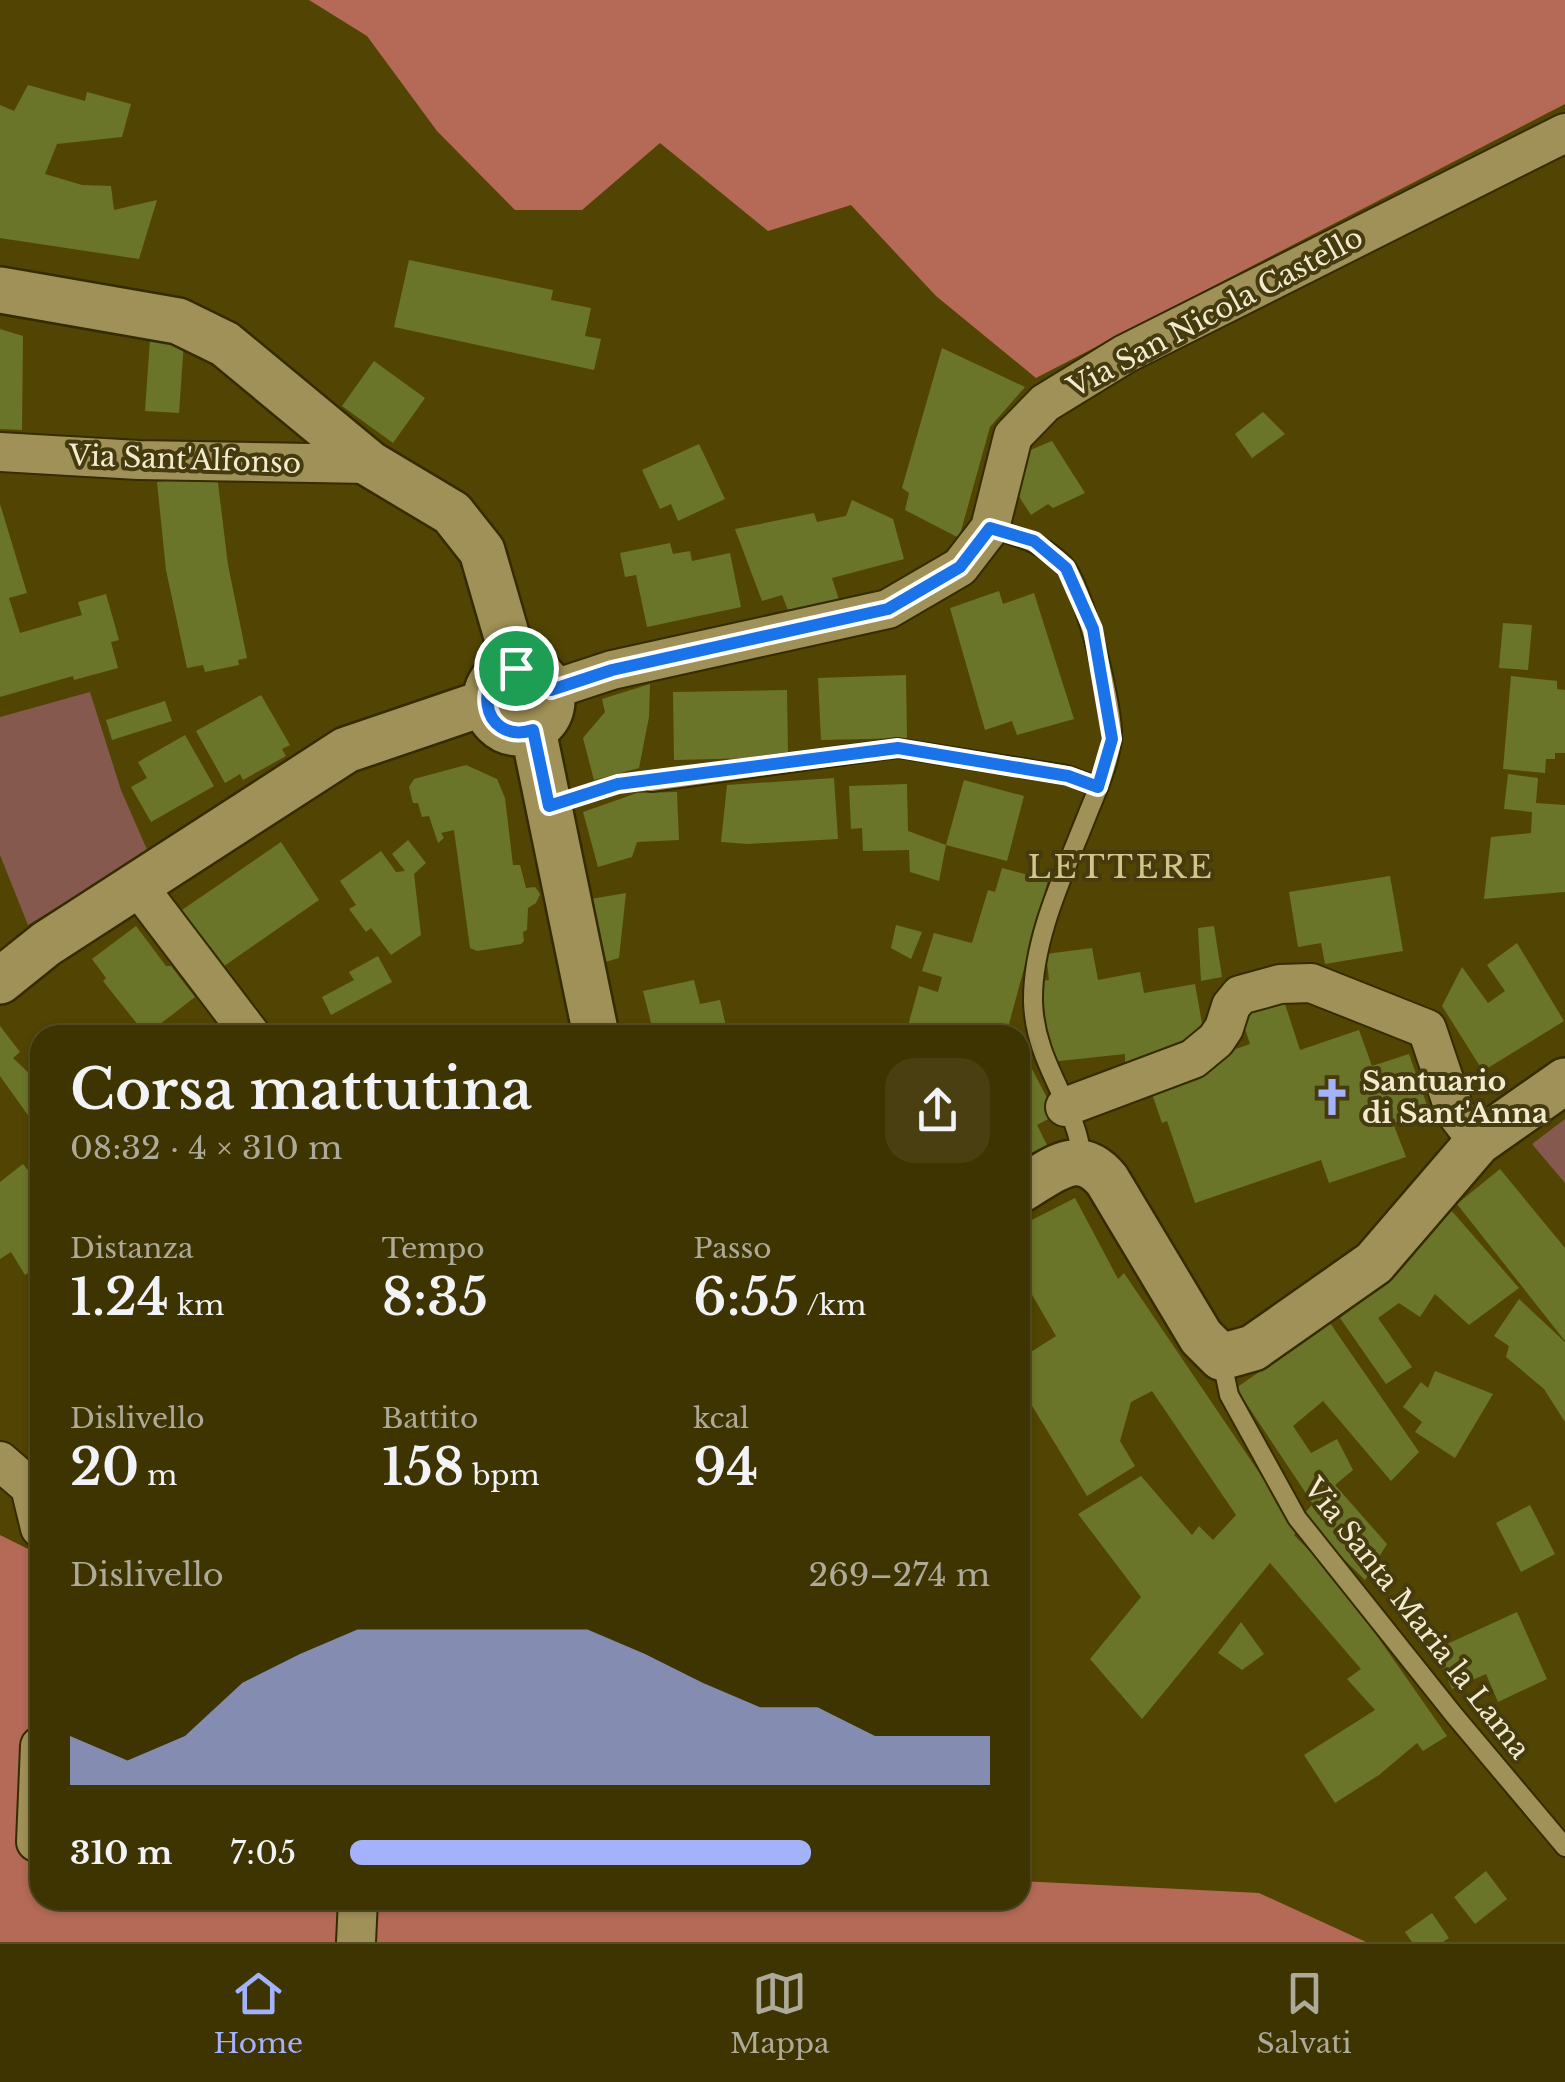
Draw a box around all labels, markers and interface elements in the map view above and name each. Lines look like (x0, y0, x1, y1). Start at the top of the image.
street label: Via San Nicola Castello (1061, 220, 1369, 406)
street label: Via Sant'Alfonso (67, 438, 302, 481)
pin (474, 626, 559, 711)
icon: arrive (489, 641, 544, 696)
district label: LETTERE (1027, 847, 1215, 887)
text: Corsa mattutina (70, 1056, 532, 1124)
button: share (885, 1058, 990, 1163)
place label: Santuario di Sant'Anna (1362, 1064, 1548, 1131)
church icon: Santuario di Sant'Anna (1311, 1076, 1353, 1118)
text: 08:32 · 4 × 310 m (70, 1128, 342, 1168)
text: Distanza (70, 1231, 194, 1266)
text: Tempo (382, 1231, 485, 1266)
text: Passo (693, 1231, 771, 1266)
text: 1.24 (70, 1266, 169, 1329)
text: 8:35 (382, 1266, 488, 1329)
text: 6:55 (693, 1266, 799, 1329)
text: km (169, 1288, 224, 1323)
text: /km (799, 1288, 866, 1323)
text: Dislivello (70, 1401, 205, 1436)
text: Battito (382, 1401, 478, 1436)
text: kcal (693, 1401, 749, 1436)
text: 20 (70, 1436, 139, 1499)
text: 158 (382, 1436, 464, 1499)
text: 94 (693, 1436, 758, 1499)
text: m (139, 1458, 177, 1493)
text: bpm (464, 1458, 540, 1493)
street label: Via Santa Maria la Lama (1295, 1470, 1538, 1766)
text: Dislivello (70, 1555, 224, 1595)
text: 269–274 m (809, 1555, 990, 1595)
text: 310 m (70, 1833, 172, 1873)
text: 7:05 (230, 1833, 296, 1873)
tab: Home (213, 1966, 303, 2061)
tab: Mappa (730, 1966, 830, 2061)
tab: Salvati (1257, 1966, 1352, 2061)

